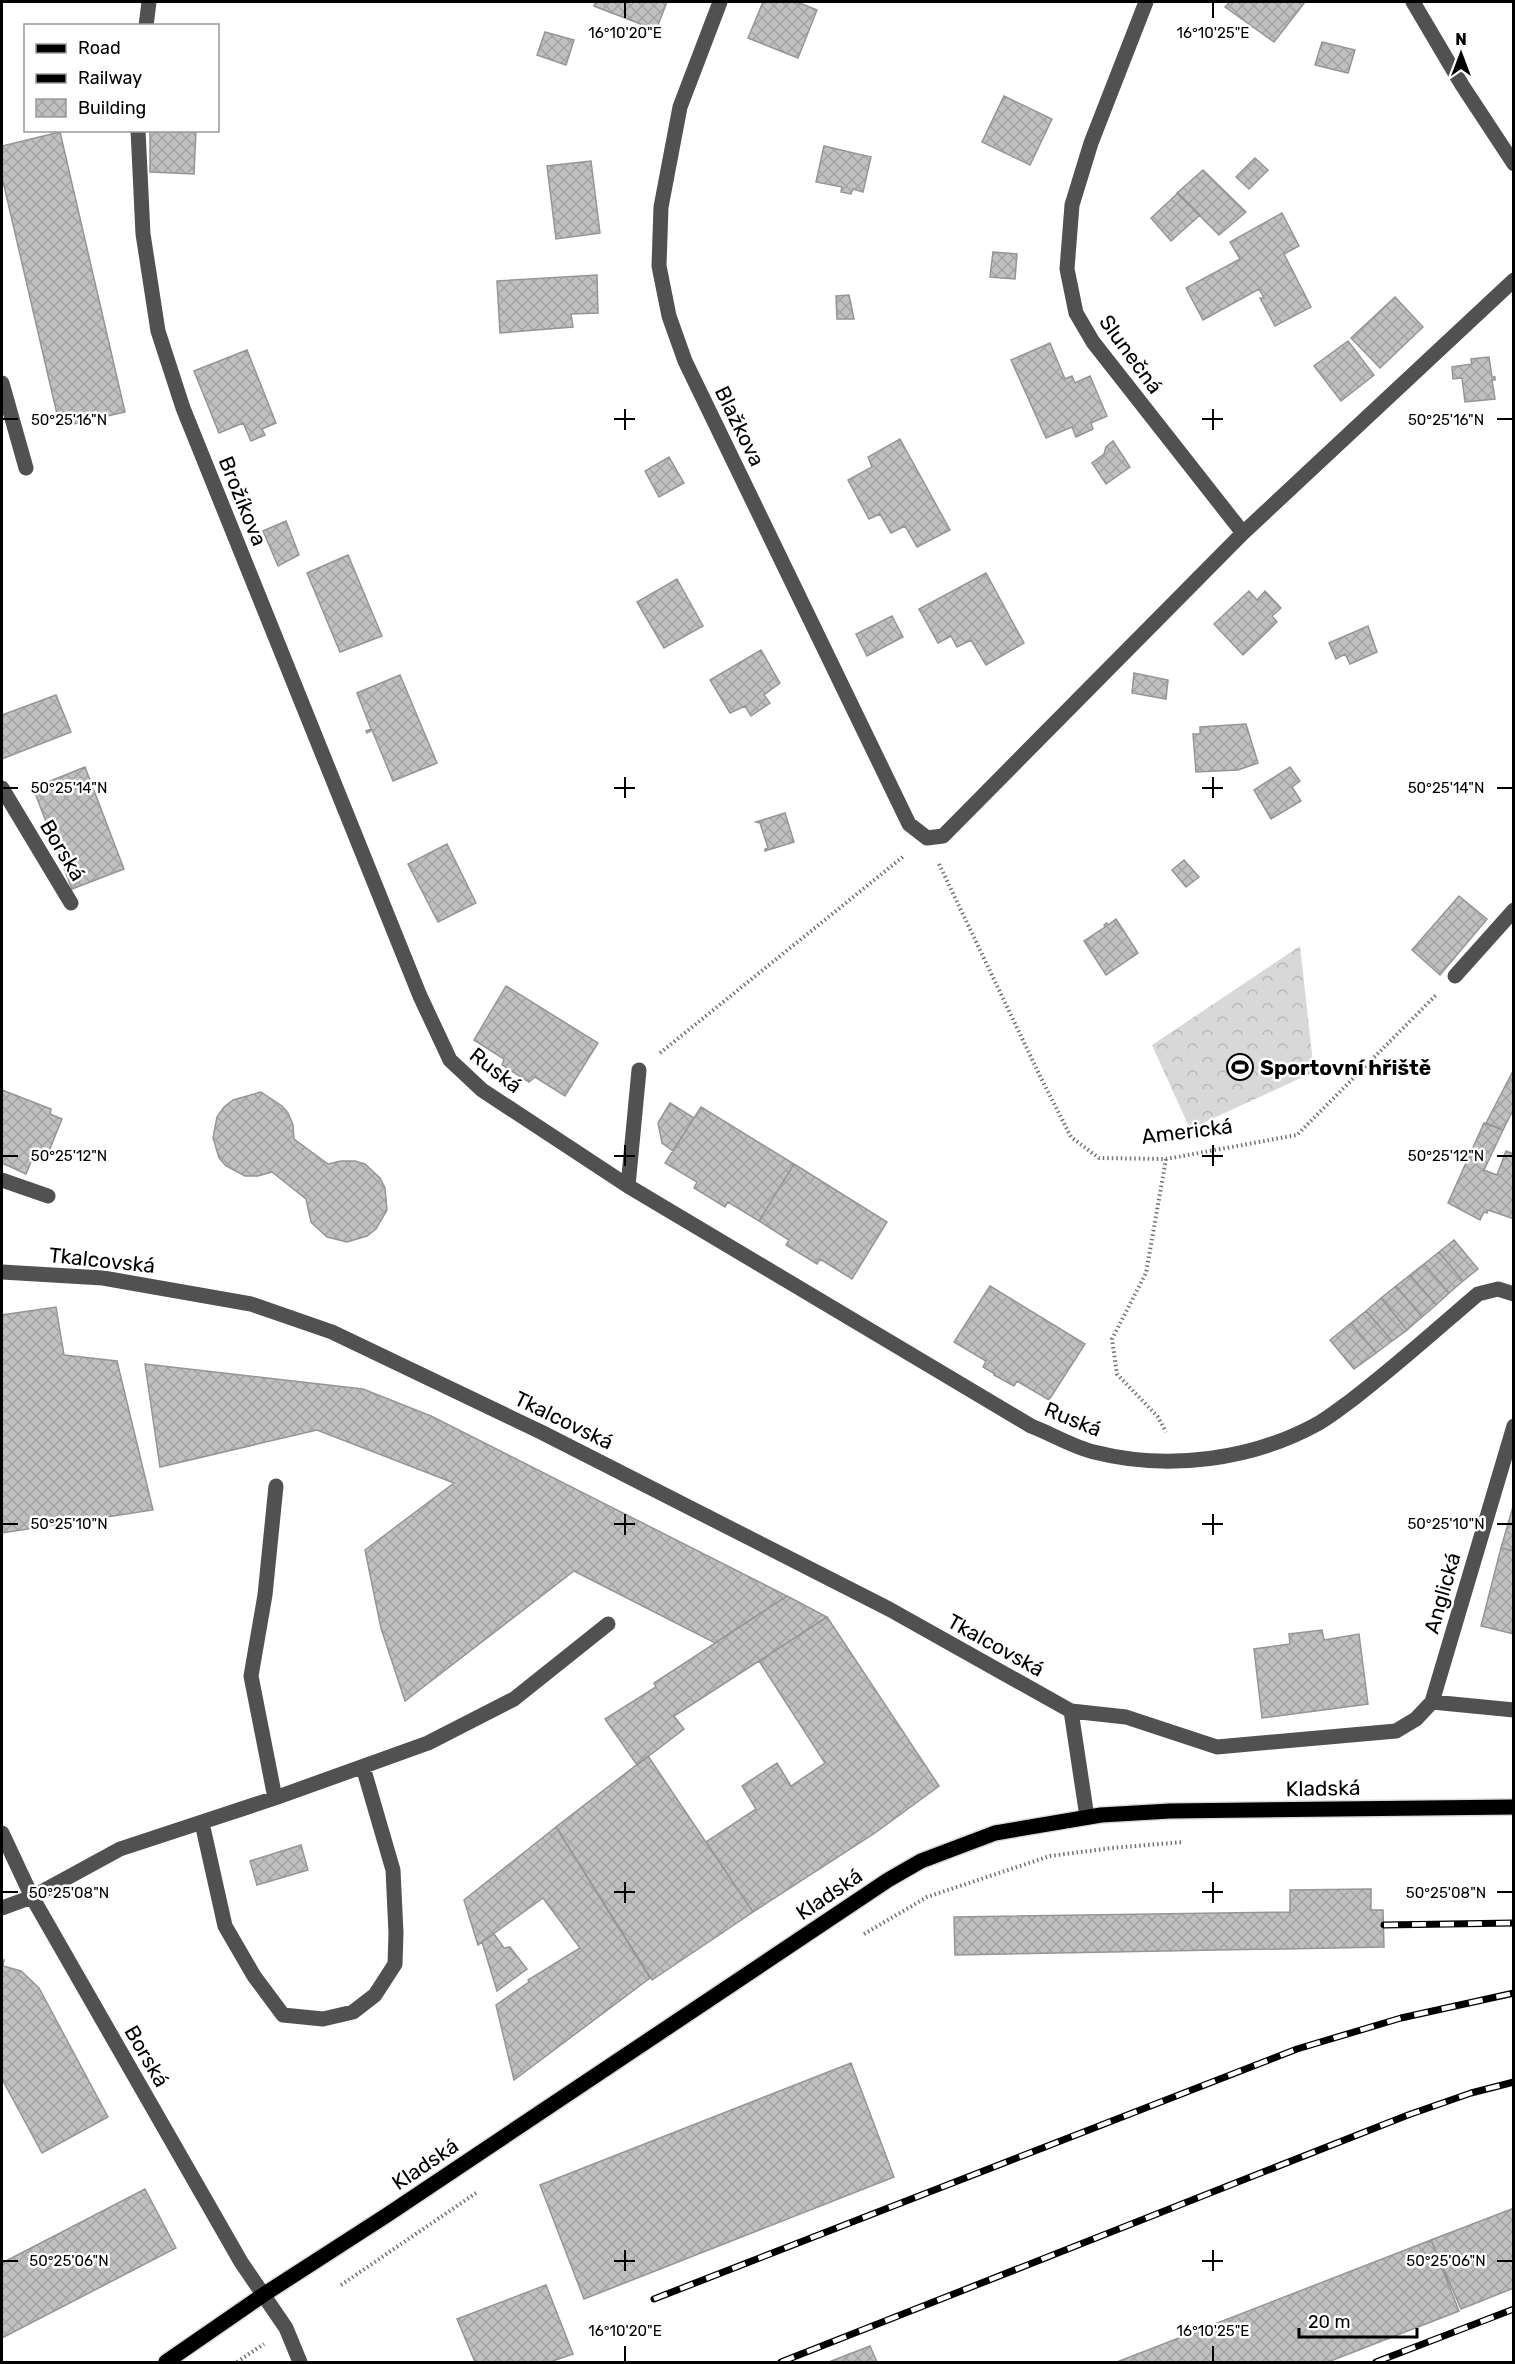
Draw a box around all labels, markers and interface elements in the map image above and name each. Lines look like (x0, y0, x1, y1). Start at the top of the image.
legend (24, 24, 219, 132)
text: 16°10'20"E (588, 24, 662, 42)
text: 16°10'25"E (1177, 24, 1249, 42)
north arrow (1431, 24, 1491, 84)
text: N (1455, 30, 1467, 49)
text: Road (78, 37, 121, 59)
text: Railway (78, 67, 142, 89)
text: Building (78, 97, 146, 119)
street label: Slunečná (1094, 310, 1168, 398)
street label: Blažkova (710, 382, 770, 470)
text: 50°25'16"N (31, 411, 107, 429)
text: 50°25'16"N (1408, 411, 1484, 429)
street label: Brožíkova (214, 453, 272, 549)
text: 50°25'14"N (31, 779, 107, 797)
text: 50°25'14"N (1408, 779, 1484, 797)
street label: Borská (35, 815, 91, 885)
street label: Ruská (465, 1042, 527, 1098)
sports icon: Sportovní hřiště (1225, 1052, 1255, 1082)
place label: Sportovní hřiště (1260, 1055, 1431, 1080)
street label: Americká (1140, 1113, 1234, 1149)
text: 50°25'12"N (31, 1147, 107, 1165)
text: 50°25'12"N (1408, 1147, 1484, 1165)
street label: Tkalcovská (48, 1242, 156, 1278)
street label: Tkalcovská (511, 1385, 617, 1455)
street label: Ruská (1041, 1396, 1105, 1442)
text: 50°25'10"N (30, 1515, 108, 1533)
text: 50°25'10"N (1407, 1515, 1485, 1533)
street label: Anglická (1419, 1550, 1465, 1636)
street label: Tkalcovská (943, 1608, 1049, 1682)
street label: Kladská (1285, 1775, 1361, 1801)
street label: Kladská (791, 1863, 867, 1925)
text: 50°25'08"N (29, 1884, 109, 1902)
text: 50°25'08"N (1406, 1884, 1486, 1902)
street label: Borská (119, 2021, 175, 2091)
street label: Kladská (387, 2133, 463, 2195)
text: 50°25'06"N (29, 2252, 109, 2270)
text: 50°25'06"N (1406, 2252, 1486, 2270)
scale bar (1299, 2301, 1418, 2339)
text: 20 m (1308, 2311, 1350, 2333)
text: 16°10'20"E (588, 2322, 662, 2340)
text: 16°10'25"E (1177, 2322, 1249, 2340)

